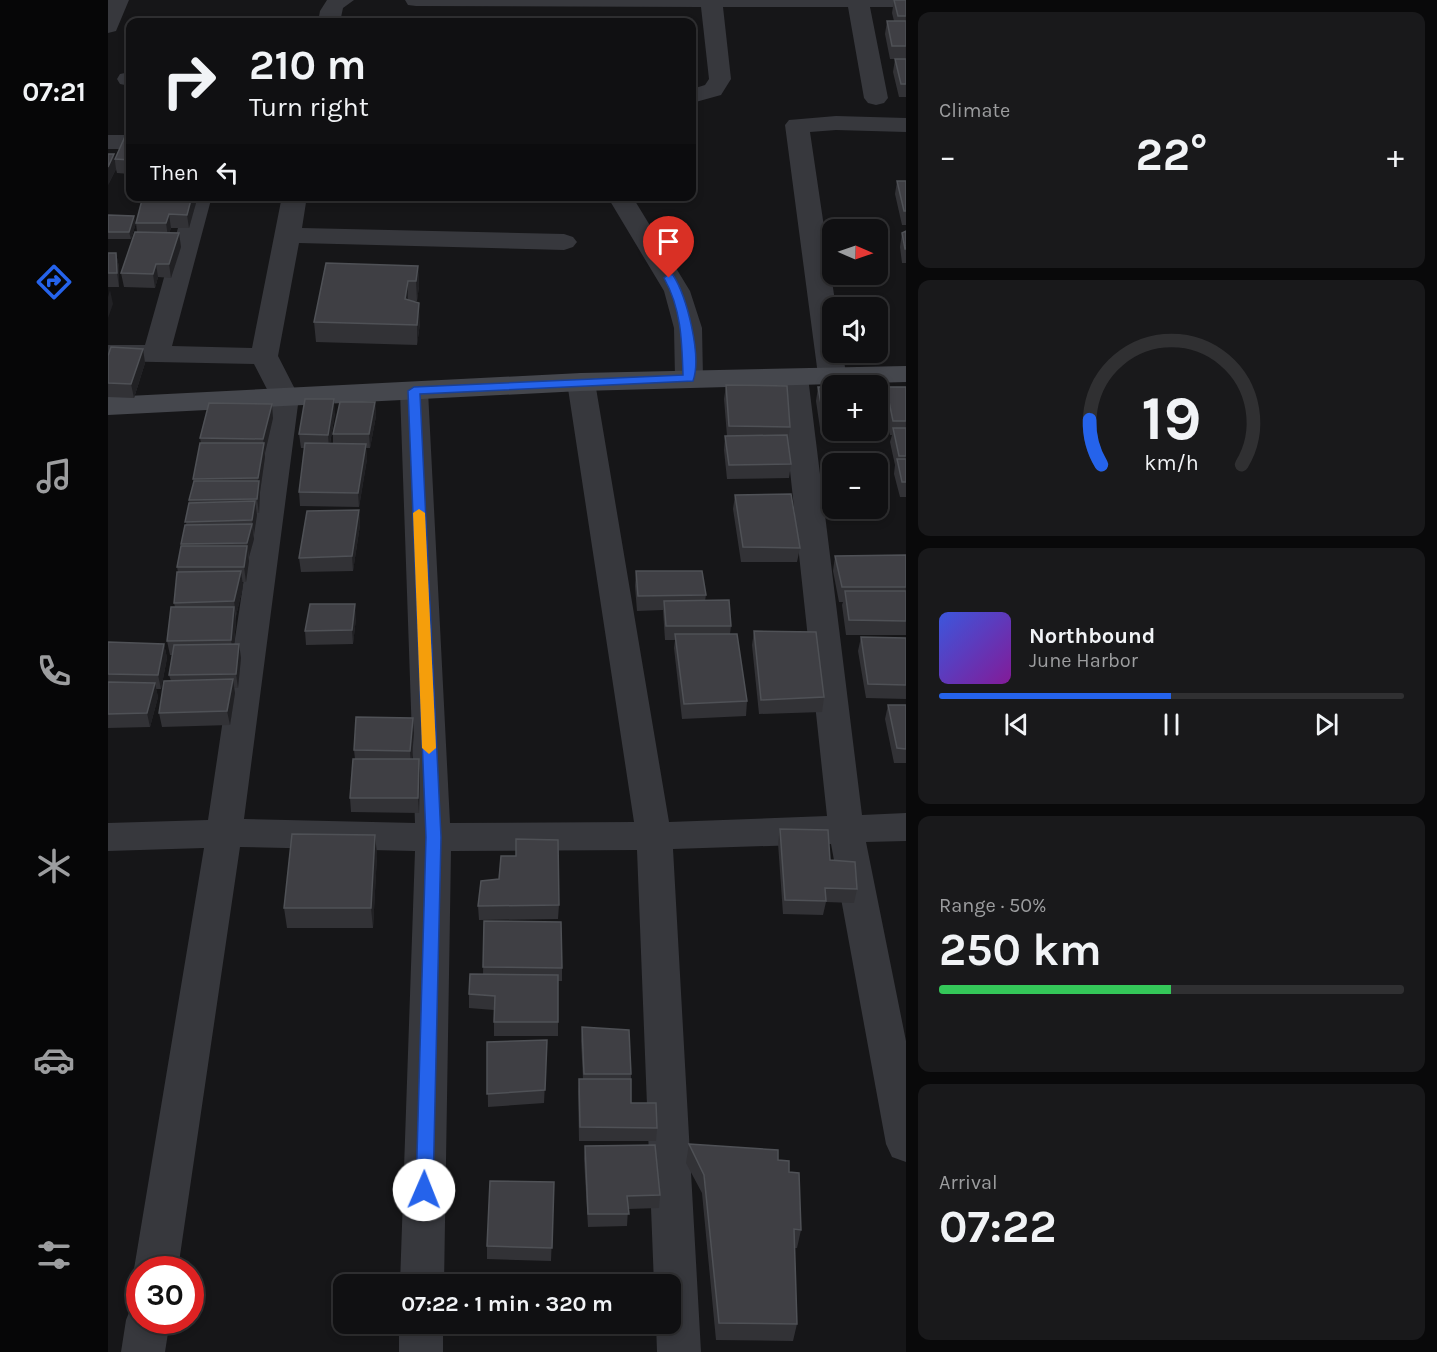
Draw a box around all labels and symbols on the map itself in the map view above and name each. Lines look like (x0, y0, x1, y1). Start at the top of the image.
pin (643, 216, 694, 278)
north arrow (822, 219, 888, 285)
position arrow (392, 1158, 456, 1222)
speed limit sign: 30 (126, 1256, 204, 1334)

